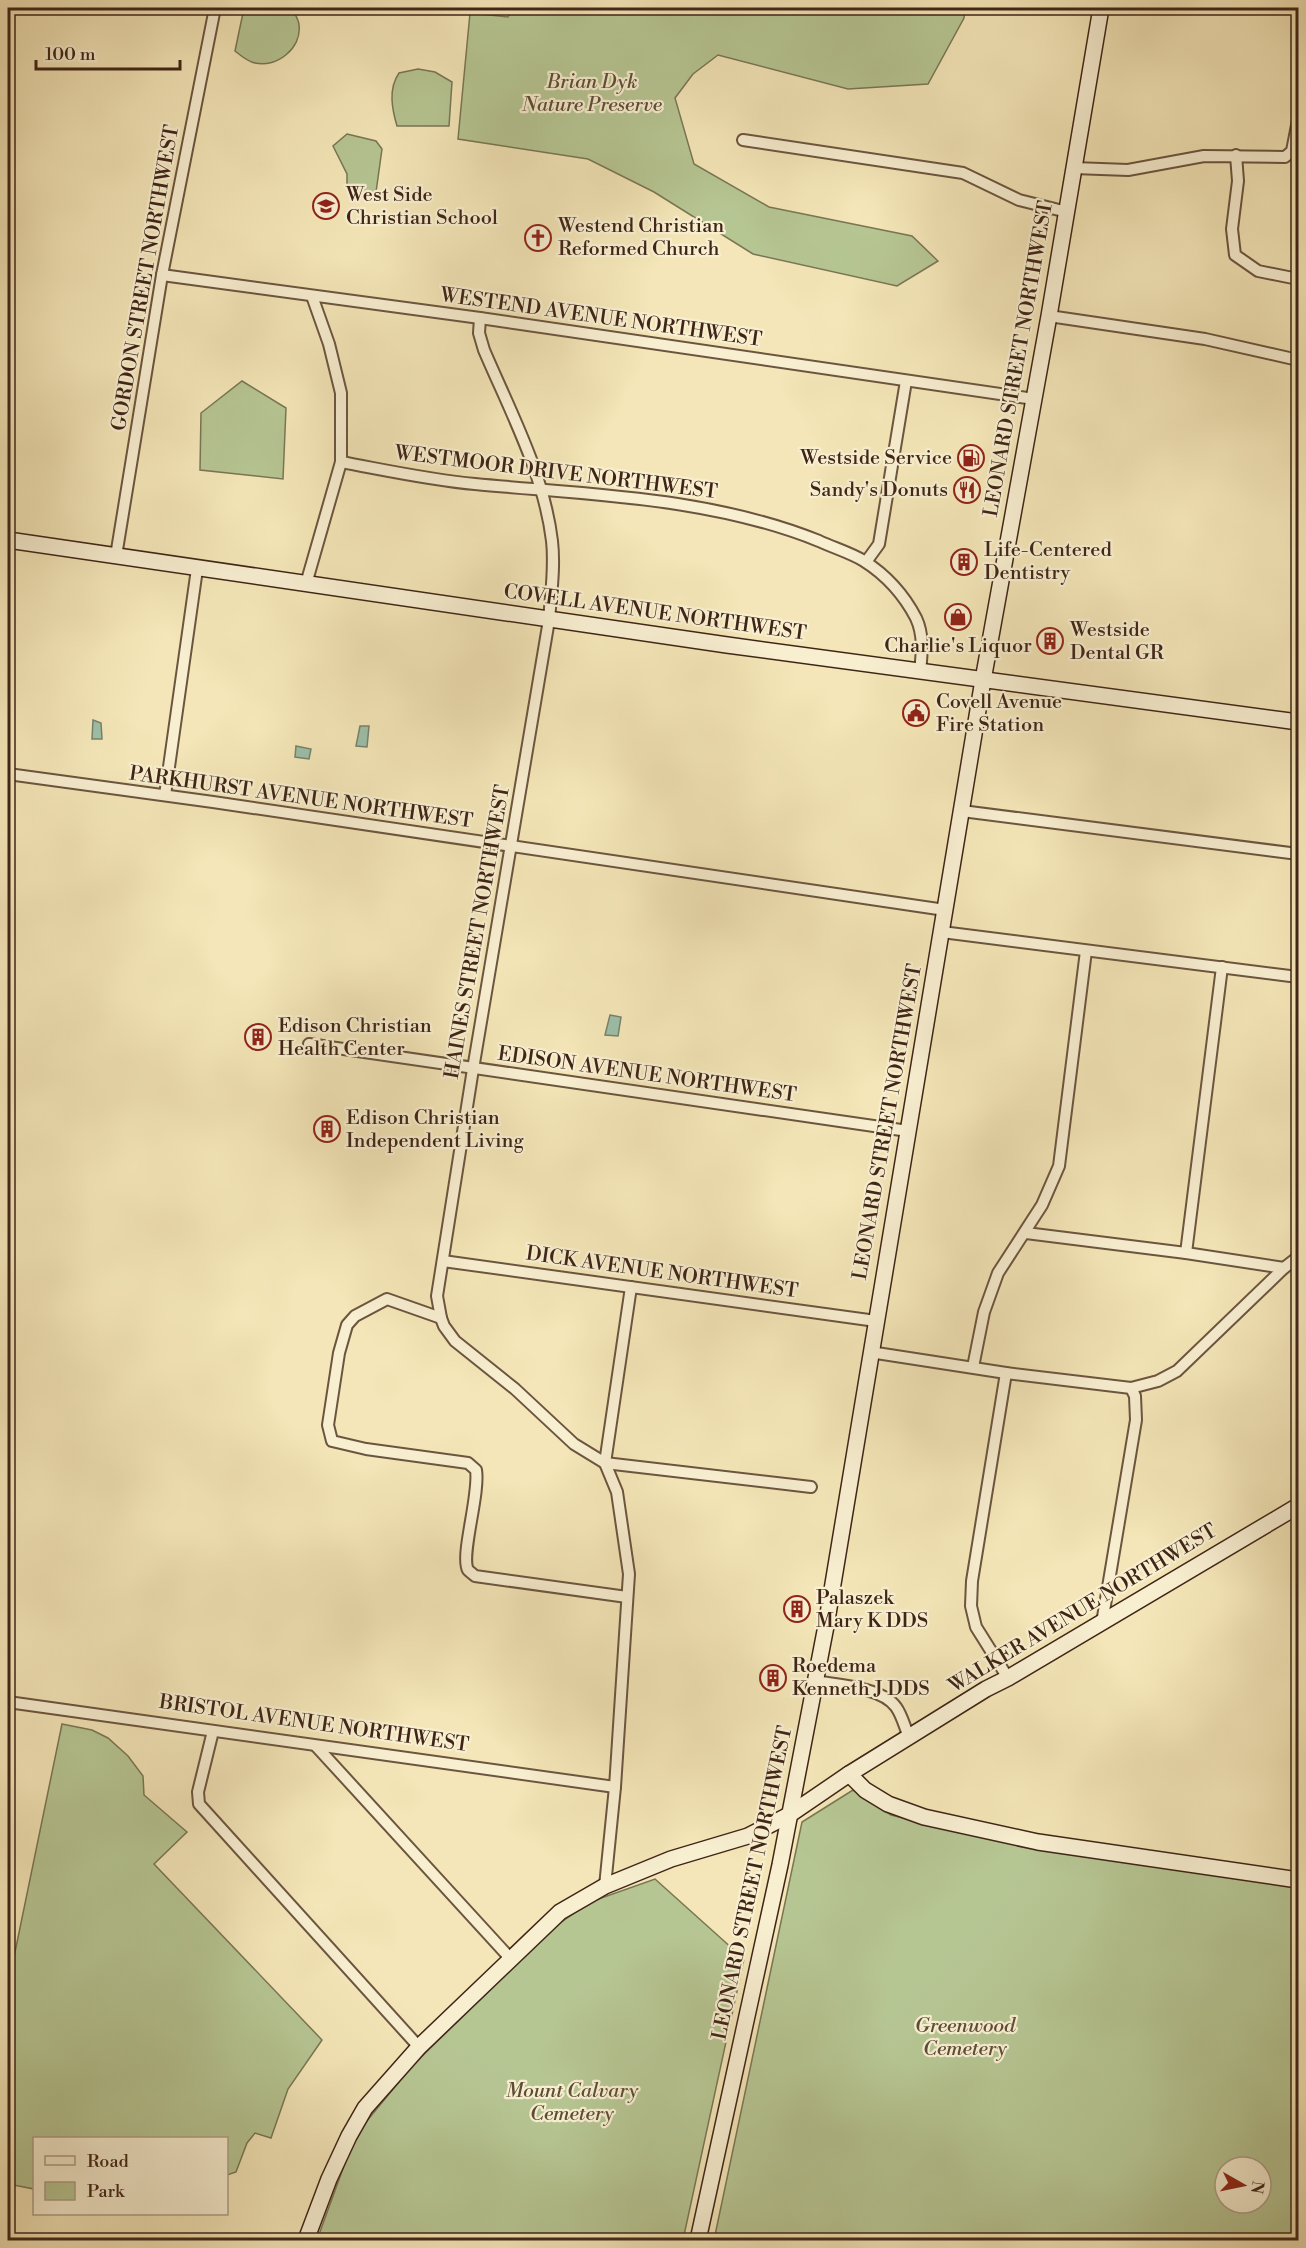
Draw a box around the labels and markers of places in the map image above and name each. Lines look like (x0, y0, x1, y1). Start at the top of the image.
place label: West Side Christian School (345, 183, 498, 231)
school or university icon: West Side Christian School (311, 191, 341, 221)
place label: Westend Christian Reformed Church (557, 214, 724, 262)
church icon: Westend Christian Reformed Church (523, 223, 553, 253)
fuel station icon: Westside Service (956, 443, 986, 473)
place label: Westside Service (799, 446, 952, 471)
restaurant icon: Sandy's Donuts (952, 475, 982, 505)
place label: Sandy's Donuts (810, 478, 948, 503)
place label: Life-Centered Dentistry (984, 538, 1112, 586)
building icon: Life-Centered Dentistry (949, 547, 979, 577)
shop icon: Charlie's Liquor (943, 602, 973, 632)
place label: Westside Dental GR (1069, 618, 1165, 666)
building icon: Westside Dental GR (1035, 626, 1065, 656)
place label: Charlie's Liquor (884, 634, 1032, 659)
place label: Covell Avenue Fire Station (936, 690, 1062, 738)
public building icon: Covell Avenue Fire Station (901, 698, 931, 728)
place label: Edison Christian Health Center (278, 1014, 432, 1062)
building icon: Edison Christian Health Center (243, 1022, 273, 1052)
place label: Edison Christian Independent Living (346, 1106, 524, 1154)
building icon: Edison Christian Independent Living (312, 1114, 342, 1144)
place label: Palaszek Mary K DDS (816, 1586, 928, 1634)
building icon: Palaszek Mary K DDS (782, 1594, 812, 1624)
place label: Roedema Kenneth J DDS (792, 1654, 930, 1702)
building icon: Roedema Kenneth J DDS (758, 1663, 788, 1693)

